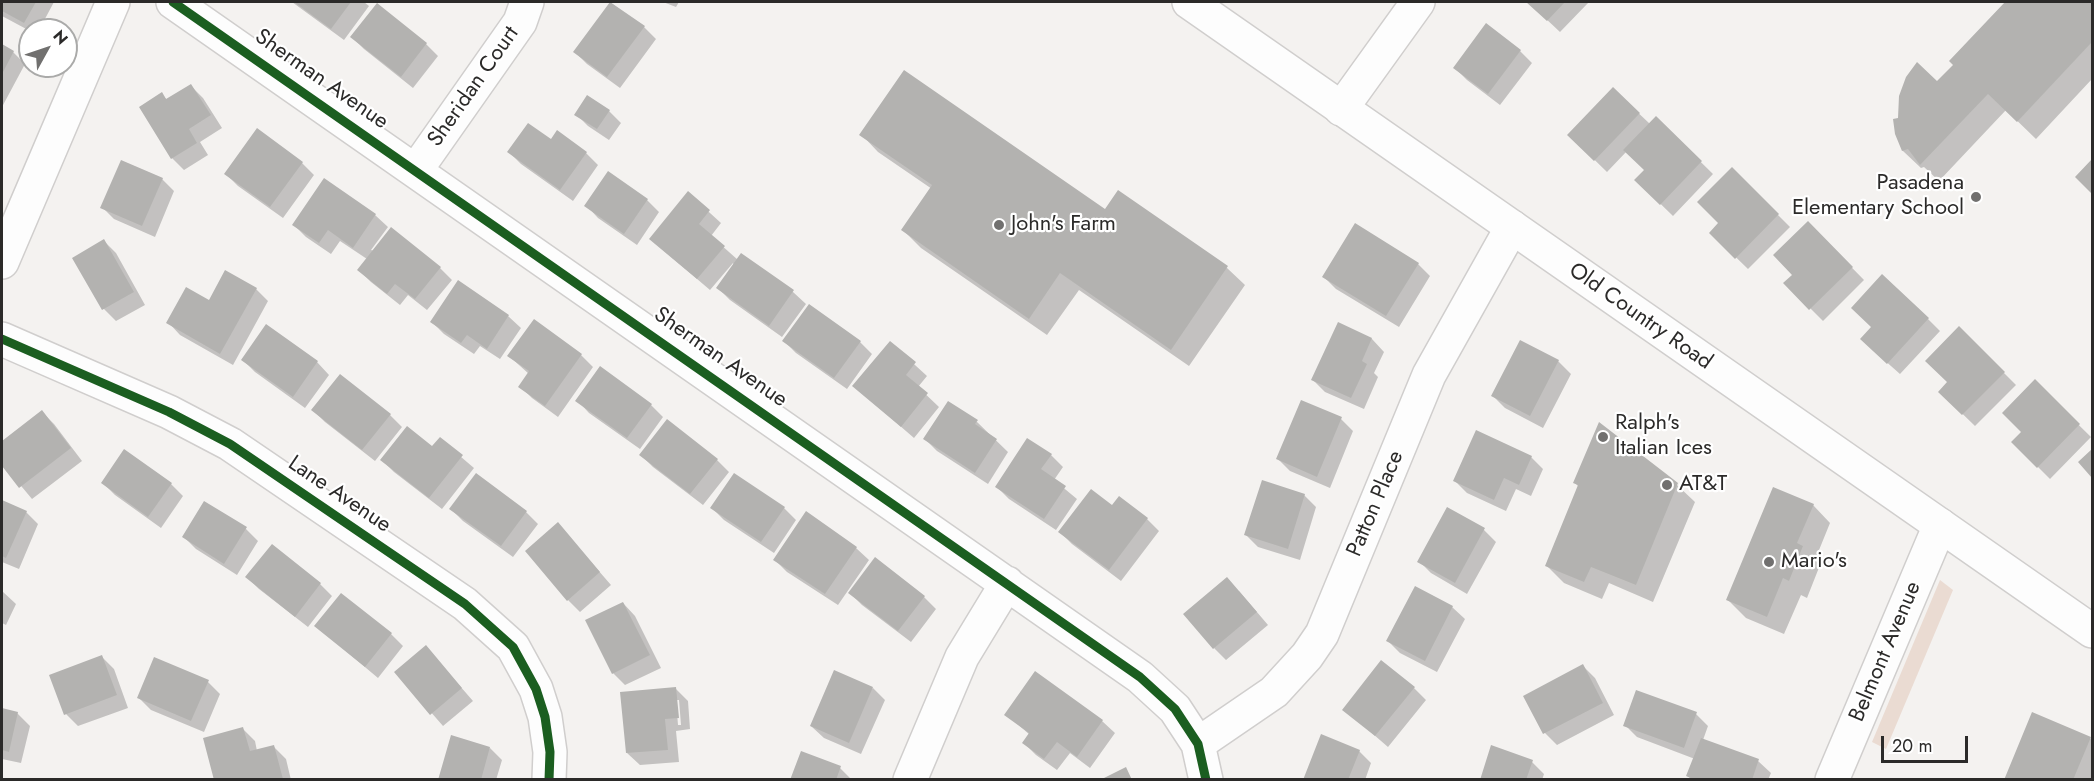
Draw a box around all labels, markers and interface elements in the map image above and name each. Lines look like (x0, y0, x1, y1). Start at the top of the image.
north arrow (18, 18, 78, 78)
street label: Sheridan Court (423, 22, 525, 152)
street label: Sherman Avenue (249, 24, 393, 136)
text: N (48, 25, 74, 50)
place label: Pasadena Elementary School (1792, 171, 1964, 222)
marker: Pasadena Elementary School (1969, 190, 1983, 204)
place label: John's Farm (1011, 212, 1116, 238)
marker: John's Farm (992, 218, 1006, 232)
street label: Old Country Road (1563, 258, 1717, 376)
street label: Sherman Avenue (648, 302, 792, 414)
place label: Ralph's Italian Ices (1615, 411, 1712, 463)
marker: Ralph's Italian Ices (1596, 430, 1610, 444)
street label: Patton Place (1342, 447, 1410, 561)
street label: Lane Avenue (283, 451, 395, 539)
place label: AT&T (1679, 472, 1727, 498)
marker: AT&T (1660, 478, 1674, 492)
place label: Mario's (1781, 549, 1847, 575)
marker: Mario's (1762, 555, 1776, 569)
street label: Belmont Avenue (1845, 578, 1927, 726)
scale bar (1884, 724, 1971, 762)
text: 20 m (1892, 733, 1932, 759)

